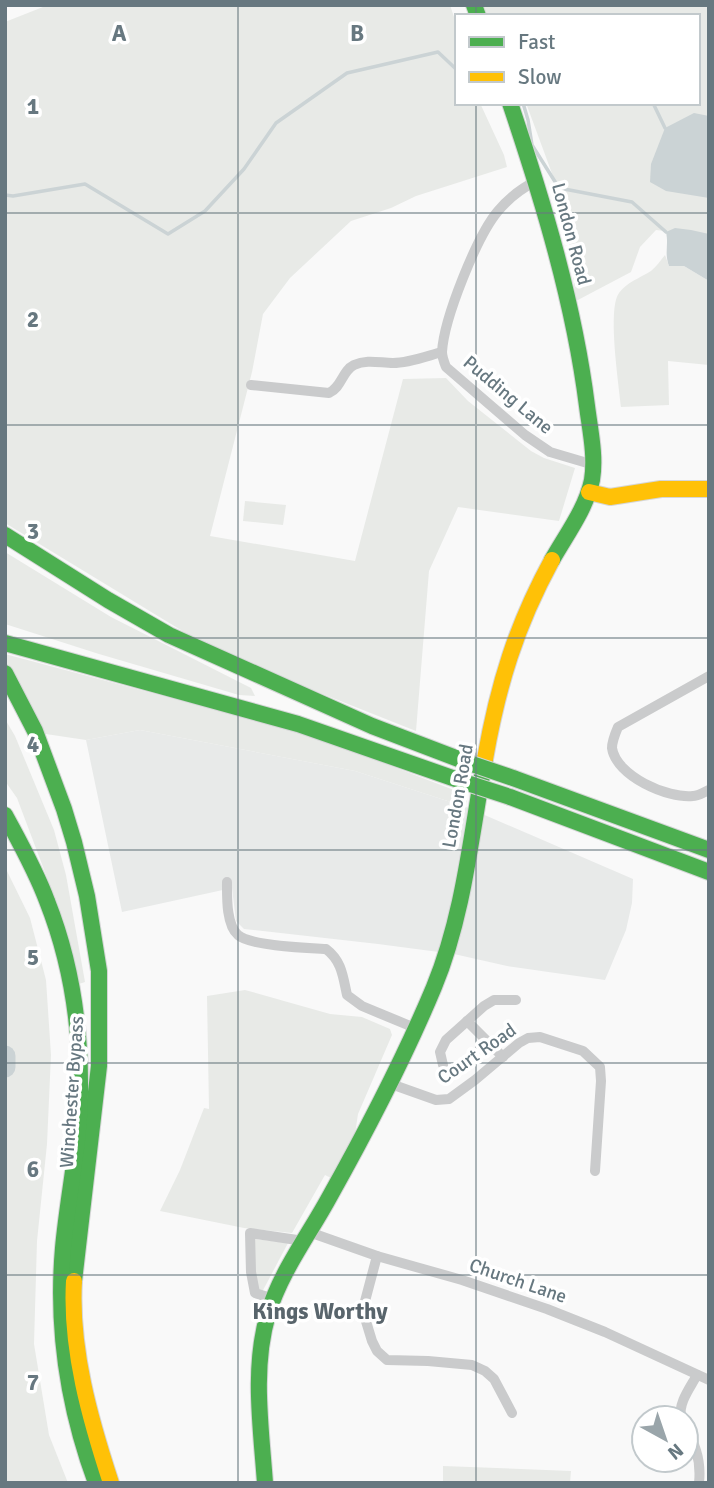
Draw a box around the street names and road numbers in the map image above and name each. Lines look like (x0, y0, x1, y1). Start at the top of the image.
street label: London Road (546, 180, 596, 288)
street label: Pudding Lane (458, 350, 558, 440)
street label: London Road (437, 742, 479, 850)
street label: Winchester Bypass (55, 1015, 89, 1169)
street label: Court Road (433, 1018, 521, 1090)
street label: Church Lane (466, 1253, 570, 1309)

